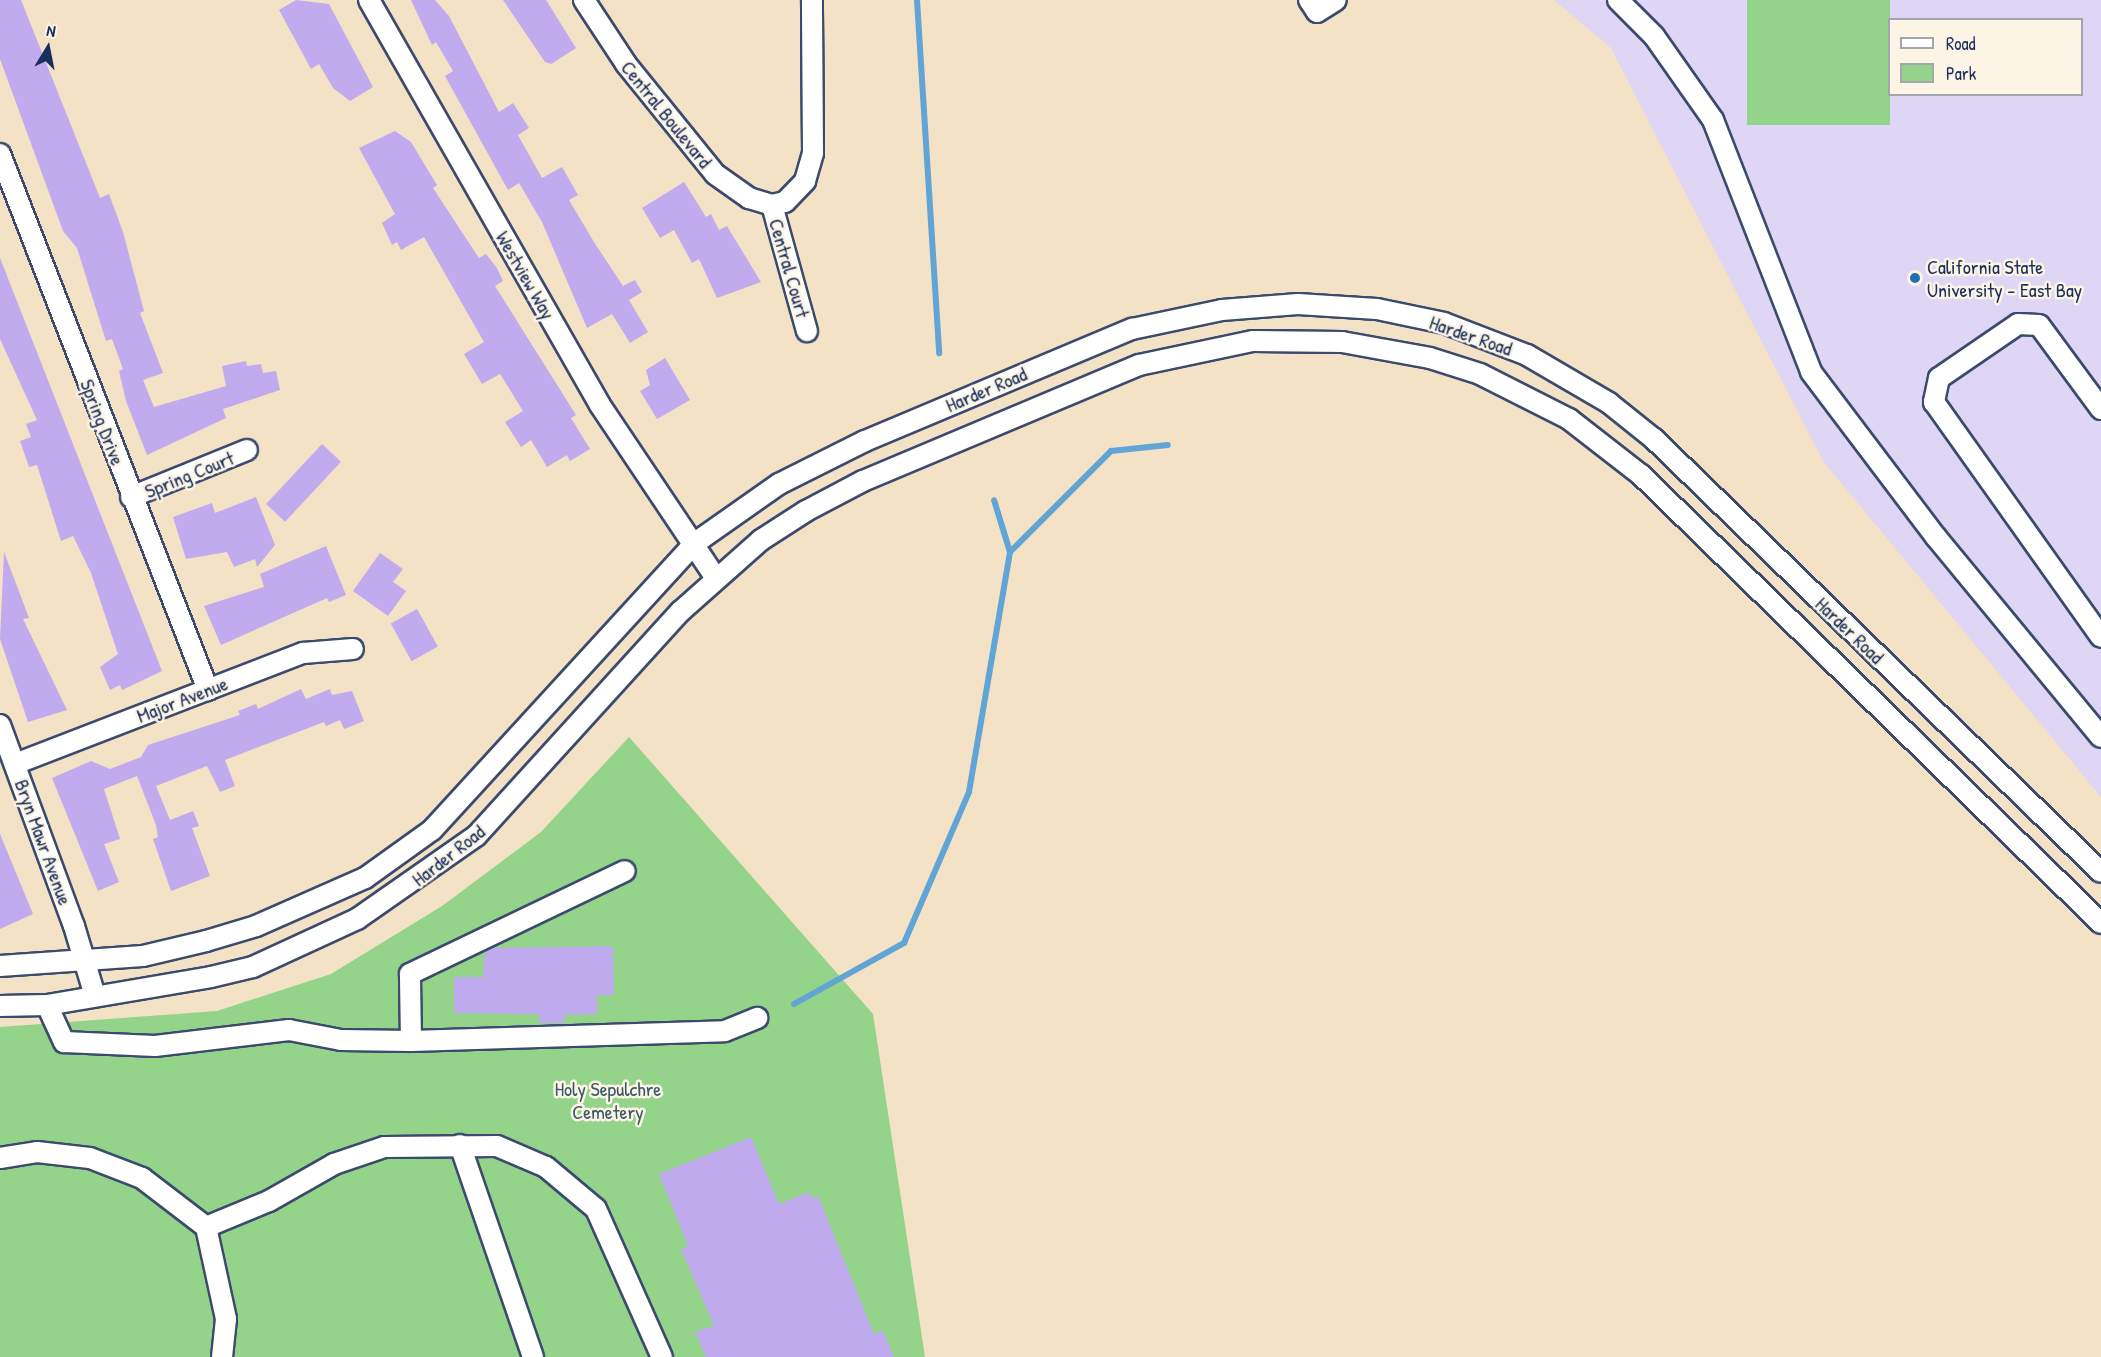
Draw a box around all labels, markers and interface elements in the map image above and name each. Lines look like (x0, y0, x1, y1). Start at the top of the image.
north arrow (18, 18, 78, 78)
legend (1888, 18, 2083, 96)
text: N (45, 19, 57, 42)
text: Road (1946, 31, 1976, 56)
street label: Central Boulevard (616, 55, 718, 173)
text: Park (1946, 61, 1976, 86)
street label: Central Court (764, 216, 816, 320)
street label: Westview Way (491, 227, 561, 323)
place label: California State University - East Bay (1927, 254, 2082, 301)
marker: California State University - East Bay (1908, 271, 1922, 285)
street label: Harder Road (1427, 310, 1515, 360)
street label: Harder Road (942, 361, 1030, 417)
street label: Spring Drive (76, 376, 130, 468)
street label: Spring Court (141, 445, 237, 503)
street label: Harder Road (1811, 592, 1889, 668)
street label: Major Avenue (133, 671, 231, 727)
street label: Bryn Mawr Avenue (10, 776, 78, 908)
street label: Harder Road (407, 819, 489, 891)
park label: Holy Sepulchre Cemetery (555, 1077, 661, 1124)

